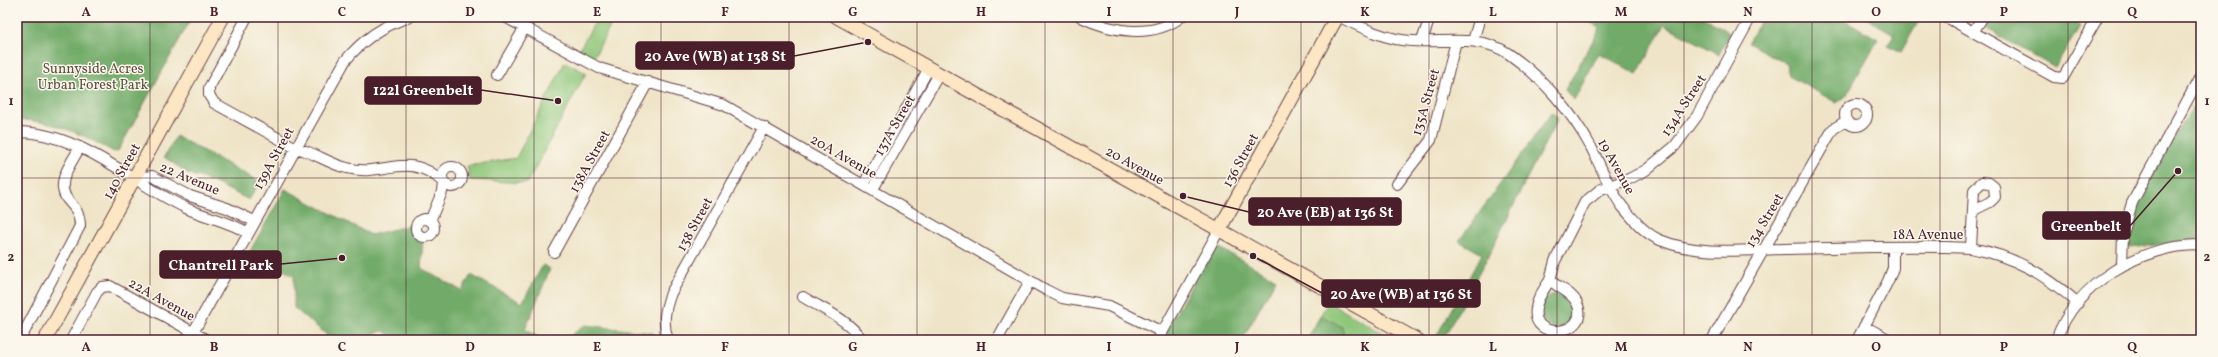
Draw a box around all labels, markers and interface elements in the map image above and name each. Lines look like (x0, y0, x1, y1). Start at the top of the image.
text: A (81, 4, 91, 22)
text: B (210, 4, 219, 22)
text: C (338, 4, 346, 22)
text: D (465, 4, 475, 22)
text: E (593, 4, 601, 22)
text: F (721, 4, 729, 22)
text: G (848, 4, 858, 22)
text: H (976, 4, 986, 22)
text: I (1107, 4, 1112, 22)
text: J (1234, 4, 1240, 22)
text: K (1360, 4, 1370, 22)
text: L (1489, 4, 1497, 22)
text: M (1615, 4, 1628, 22)
text: N (1743, 4, 1753, 22)
text: O (1871, 4, 1881, 22)
text: P (2000, 4, 2008, 22)
text: Q (2127, 4, 2138, 22)
callout: 20 Ave (WB) at 138 St (636, 42, 794, 69)
text: 20 Ave (WB) at 138 St (644, 47, 786, 68)
park label: Sunnyside Acres Urban Forest Park (38, 60, 149, 95)
street label: 135A Street (1408, 67, 1445, 138)
street label: 134A Street (1657, 71, 1711, 140)
callout: 122l Greenbelt (365, 77, 481, 104)
text: 122l Greenbelt (373, 81, 473, 102)
street label: 137A Street (870, 92, 920, 160)
text: 1 (8, 93, 14, 111)
text: 1 (2204, 93, 2210, 111)
street label: 139A Street (249, 124, 299, 193)
street label: 138A Street (565, 127, 615, 197)
street label: 136 Street (1219, 130, 1264, 191)
street label: 20A Avenue (806, 131, 880, 184)
street label: 19 Avenue (1593, 135, 1639, 198)
street label: 140 Street (99, 140, 146, 203)
street label: 20 Avenue (1102, 142, 1167, 190)
street label: 22 Avenue (156, 158, 223, 201)
street label: 134 Street (1742, 190, 1789, 252)
street label: 138 Street (673, 194, 718, 255)
callout: 20 Ave (EB) at 136 St (1249, 198, 1401, 225)
text: 20 Ave (EB) at 136 St (1257, 203, 1393, 224)
callout: Greenbelt (2043, 212, 2130, 239)
text: Greenbelt (2051, 217, 2122, 238)
street label: 18A Avenue (1893, 226, 1964, 245)
text: 2 (8, 249, 15, 267)
text: 2 (2204, 249, 2211, 267)
callout: Chantrell Park (160, 251, 281, 278)
text: Chantrell Park (168, 256, 274, 277)
street label: 22A Avenue (125, 274, 198, 327)
callout: 20 Ave (WB) at 136 St (1322, 280, 1480, 307)
text: 20 Ave (WB) at 136 St (1330, 285, 1472, 306)
text: A (81, 339, 91, 357)
text: B (210, 339, 219, 357)
text: C (338, 339, 346, 357)
text: D (465, 339, 475, 357)
text: E (593, 339, 601, 357)
text: F (721, 339, 729, 357)
text: G (848, 339, 858, 357)
text: H (976, 339, 986, 357)
text: I (1107, 339, 1112, 357)
text: J (1234, 339, 1240, 357)
text: K (1360, 339, 1370, 357)
text: L (1489, 339, 1497, 357)
text: M (1615, 339, 1628, 357)
text: N (1743, 339, 1753, 357)
text: O (1871, 339, 1881, 357)
text: P (2000, 339, 2008, 357)
text: Q (2127, 339, 2138, 357)

